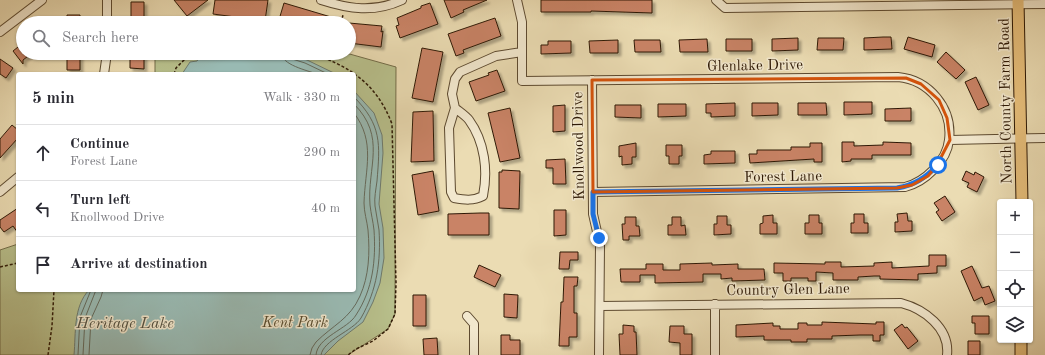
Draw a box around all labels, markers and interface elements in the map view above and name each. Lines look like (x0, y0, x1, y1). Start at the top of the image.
search box (16, 16, 356, 60)
street label: North County Farm Road (998, 18, 1015, 184)
icon: search (30, 27, 52, 49)
text: Search here (62, 31, 139, 46)
street label: Glenlake Drive (707, 58, 803, 75)
text: 5 min (32, 90, 75, 107)
text: Walk · 330 m (263, 91, 340, 104)
street label: Knollwood Drive (571, 91, 588, 201)
text: Continue (70, 137, 129, 152)
icon: ahead (32, 142, 54, 164)
text: 290 m (303, 146, 340, 159)
text: Forest Lane (70, 155, 138, 168)
route start (929, 156, 947, 174)
street label: Forest Lane (744, 169, 822, 186)
text: Turn left (70, 193, 130, 208)
icon: left (32, 198, 54, 220)
map controls (997, 199, 1033, 343)
button: + (997, 199, 1033, 235)
text: 40 m (311, 202, 340, 215)
text: Knollwood Drive (70, 211, 164, 224)
route end (590, 229, 608, 247)
button: − (997, 235, 1033, 271)
icon: arrive (32, 254, 54, 276)
text: Arrive at destination (70, 257, 208, 272)
button: locate (997, 271, 1033, 307)
street label: Country Glen Lane (726, 282, 850, 299)
button: layers (997, 307, 1033, 343)
water label: Heritage Lake (75, 316, 174, 332)
park label: Kent Park (261, 316, 328, 331)

